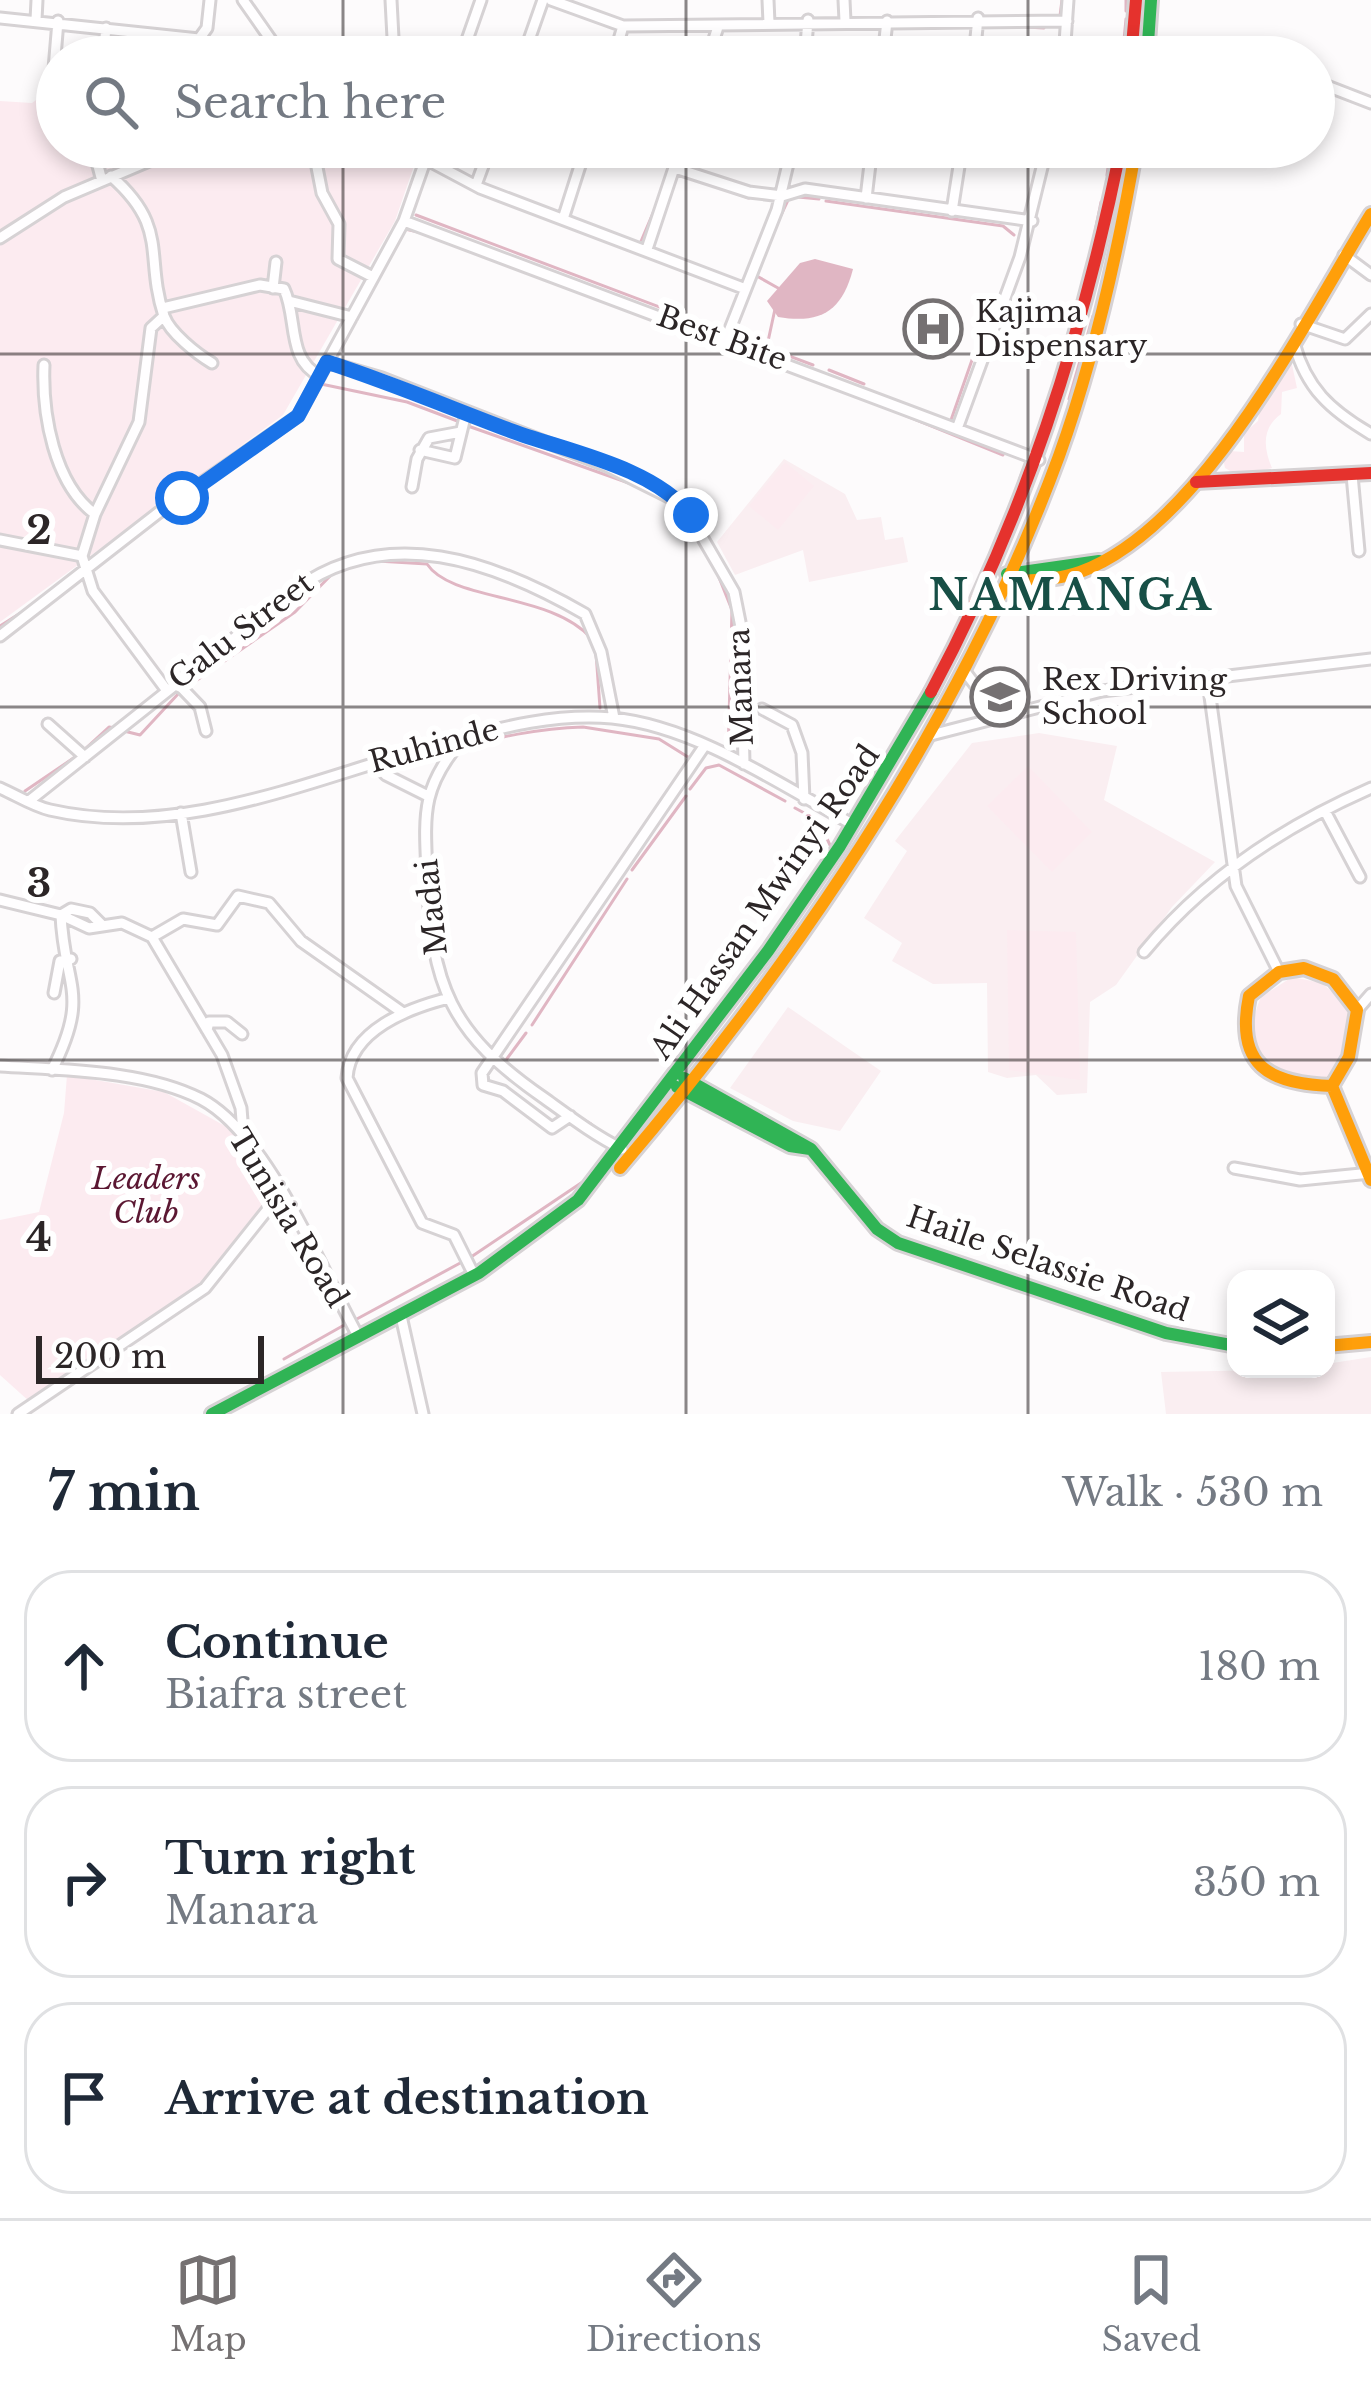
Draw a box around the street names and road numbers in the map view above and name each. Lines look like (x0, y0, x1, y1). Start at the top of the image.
street label: Best Bite (652, 297, 792, 378)
street label: Galu Street (161, 564, 321, 697)
street label: Manara (720, 627, 761, 746)
street label: Ruhinde (365, 710, 503, 781)
street label: Ali Hassan Mwinyi Road (641, 738, 887, 1067)
street label: Madai (408, 857, 455, 957)
street label: Tunisia Road (221, 1122, 356, 1314)
street label: Haile Selassie Road (902, 1198, 1194, 1329)

